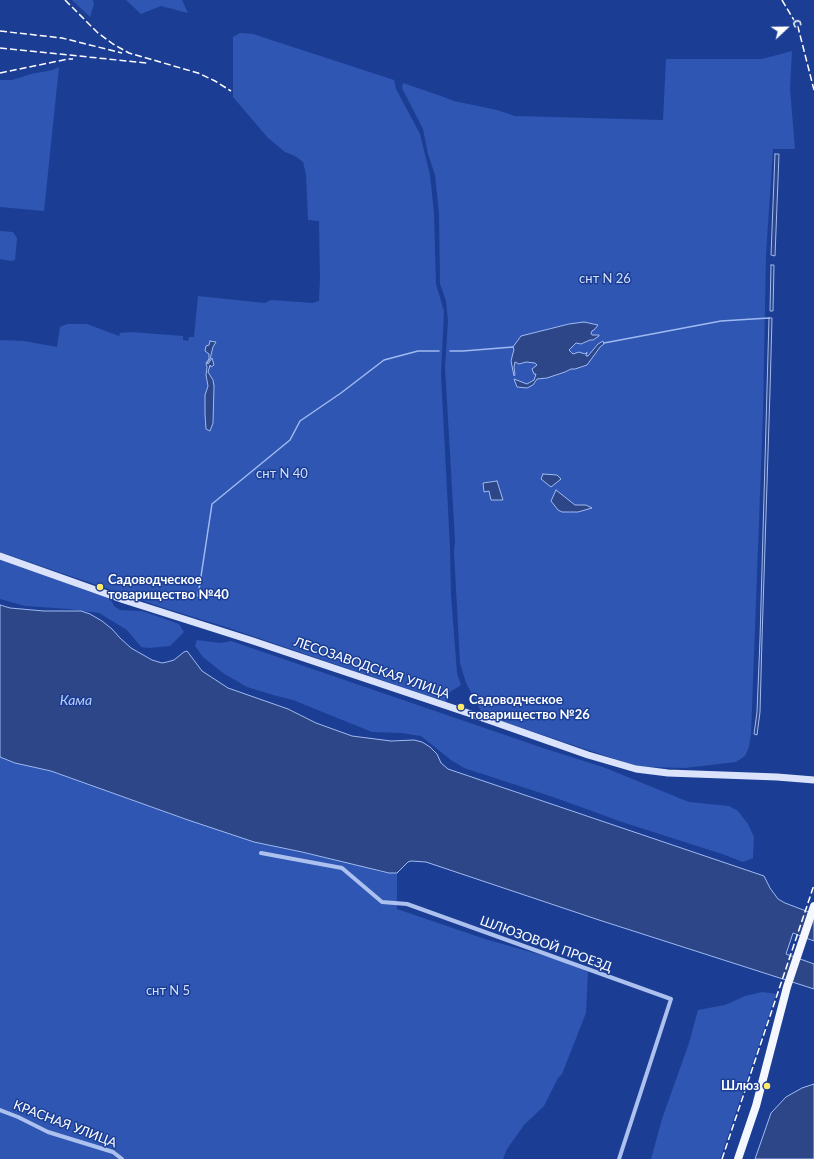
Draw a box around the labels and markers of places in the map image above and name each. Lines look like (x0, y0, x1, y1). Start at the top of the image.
place label: Садоводческое товарищество №40 (108, 572, 229, 603)
marker: Садоводческое товарищество №40 (95, 582, 105, 592)
place label: Садоводческое товарищество №26 (469, 692, 590, 723)
marker: Садоводческое товарищество №26 (456, 702, 466, 712)
place label: Шлюз (721, 1078, 759, 1094)
marker: Шлюз (762, 1081, 772, 1091)

